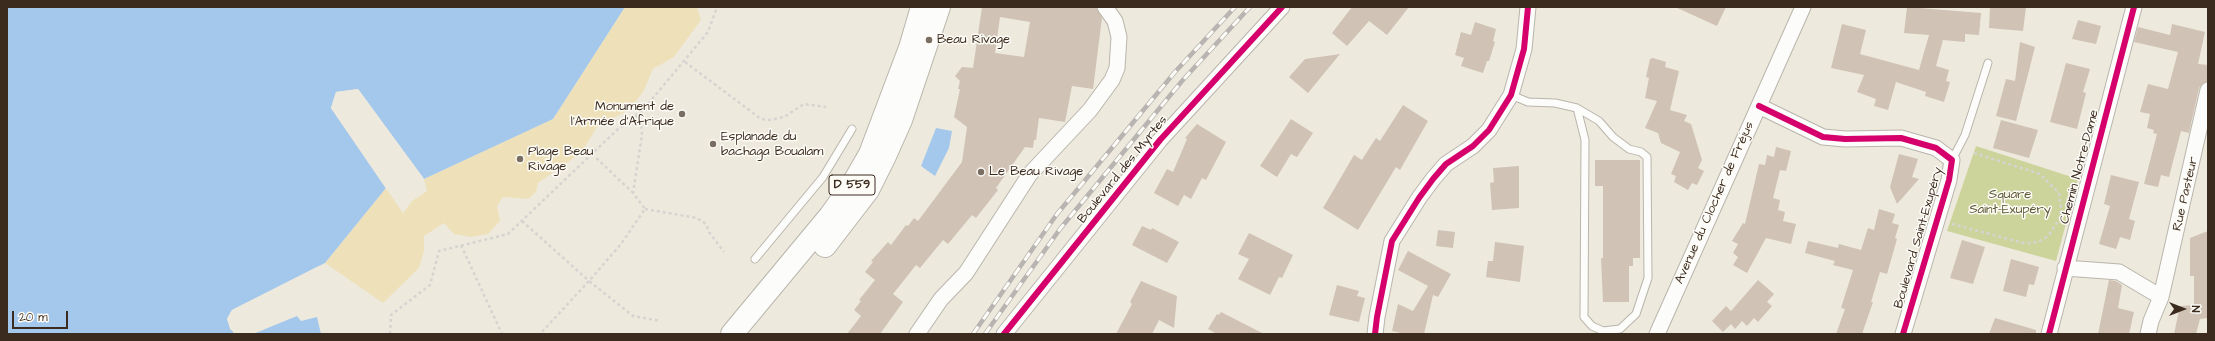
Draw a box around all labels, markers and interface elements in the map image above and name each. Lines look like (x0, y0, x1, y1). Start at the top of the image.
place label: Beau Rivage (937, 32, 1010, 48)
marker: Beau Rivage (924, 35, 934, 45)
place label: Monument de l'Armée d'Afrique (571, 99, 674, 130)
street label: Chemin Notre-Dame (2057, 108, 2103, 226)
marker: Monument de l'Armée d'Afrique (677, 109, 687, 119)
street label: Boulevard des Myrtes (1075, 113, 1171, 227)
street label: Avenue du Clocher de Fréjus (1672, 119, 1758, 287)
place label: Esplanade du bachaga Boualam (721, 129, 823, 160)
marker: Esplanade du bachaga Boualam (708, 139, 718, 149)
place label: Plage Beau Rivage (528, 144, 593, 175)
marker: Plage Beau Rivage (515, 154, 525, 164)
street label: Rue Pasteur (2170, 155, 2202, 233)
place label: Le Beau Rivage (989, 164, 1083, 180)
street label: Boulevard Saint-Exupéry (1891, 166, 1947, 310)
marker: Le Beau Rivage (976, 167, 986, 177)
road number: D 559 (829, 175, 875, 195)
park label: Square Saint-Exupéry (1969, 187, 2051, 218)
north arrow (2163, 289, 2203, 329)
scale bar (14, 303, 70, 329)
text: N (2188, 306, 2203, 312)
text: 20 m (19, 309, 48, 326)

